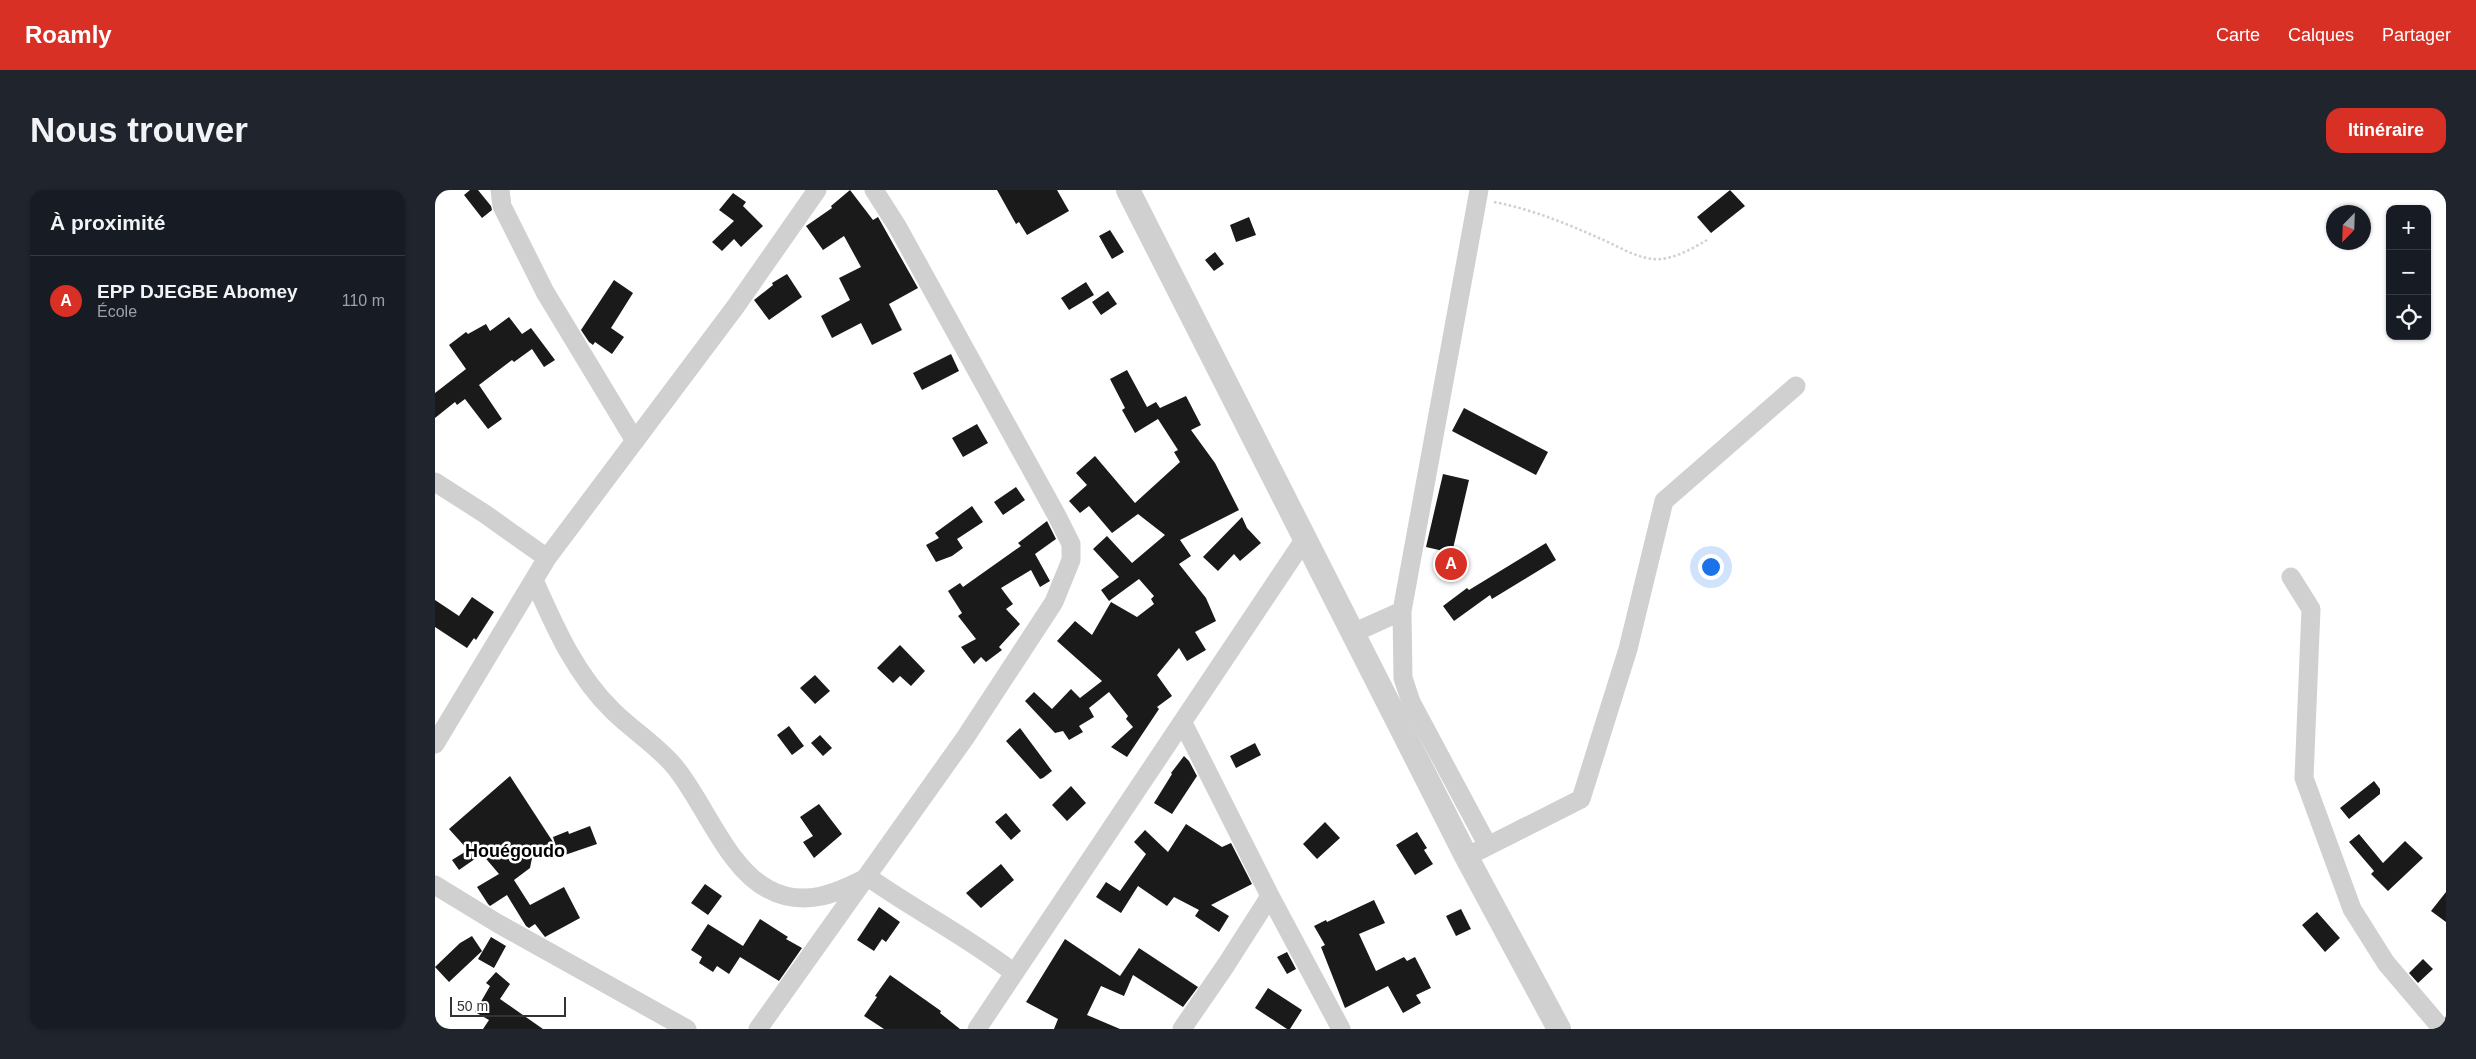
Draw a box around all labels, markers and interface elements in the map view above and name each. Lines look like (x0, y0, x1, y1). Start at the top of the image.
text: Roamly (25, 21, 112, 48)
text: Carte (2216, 25, 2260, 45)
text: Calques (2288, 25, 2354, 45)
text: Partager (2382, 25, 2451, 45)
button: Itinéraire (2326, 108, 2446, 153)
text: Nous trouver (30, 110, 248, 149)
north arrow (2326, 205, 2371, 250)
map controls (2386, 205, 2431, 340)
button: + (2386, 205, 2431, 250)
text: À proximité (50, 211, 166, 234)
button: − (2386, 250, 2431, 295)
text: EPP DJEGBE Abomey (97, 281, 298, 302)
text: A (60, 292, 72, 309)
text: 110 m (342, 292, 385, 309)
button: locate (2386, 295, 2431, 340)
text: École (97, 303, 137, 320)
pin: A (1435, 545, 1467, 583)
your location (1698, 554, 1724, 580)
district label: Houégoudo (465, 841, 565, 861)
scale bar (450, 994, 566, 1017)
text: 50 m (457, 998, 488, 1014)

